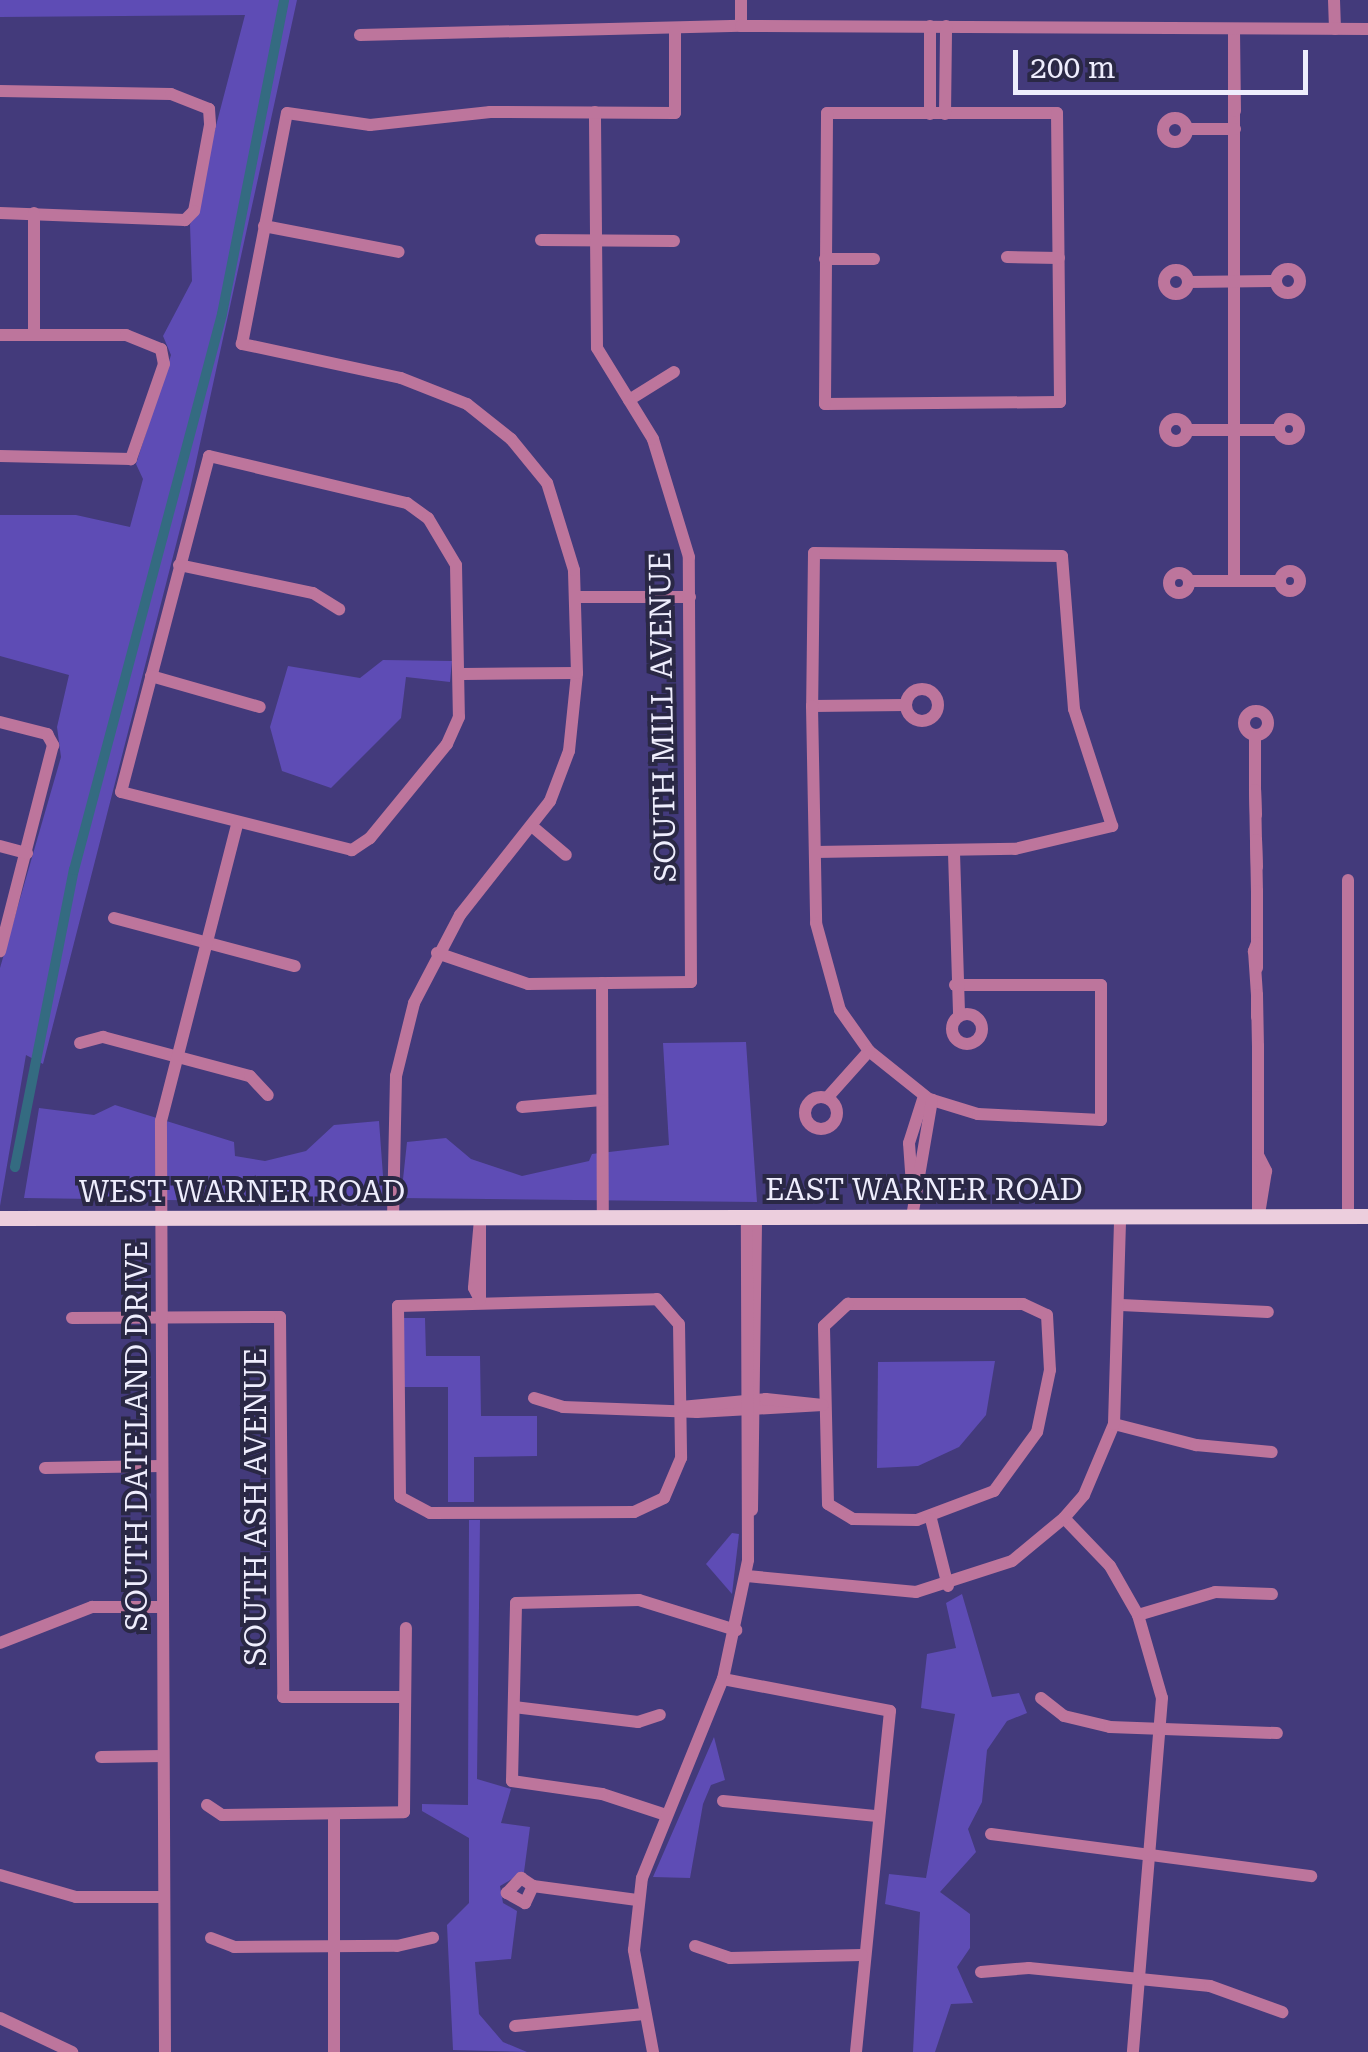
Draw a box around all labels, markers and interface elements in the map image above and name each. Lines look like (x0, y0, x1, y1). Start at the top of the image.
scale bar (1018, 30, 1313, 92)
text: 200 m (1030, 50, 1115, 85)
street label: SOUTH MILL AVENUE (642, 552, 684, 882)
street label: EAST WARNER ROAD (765, 1172, 1083, 1208)
street label: WEST WARNER ROAD (79, 1174, 405, 1210)
street label: SOUTH DATELAND DRIVE (119, 1241, 155, 1631)
street label: SOUTH ASH AVENUE (238, 1348, 274, 1666)

